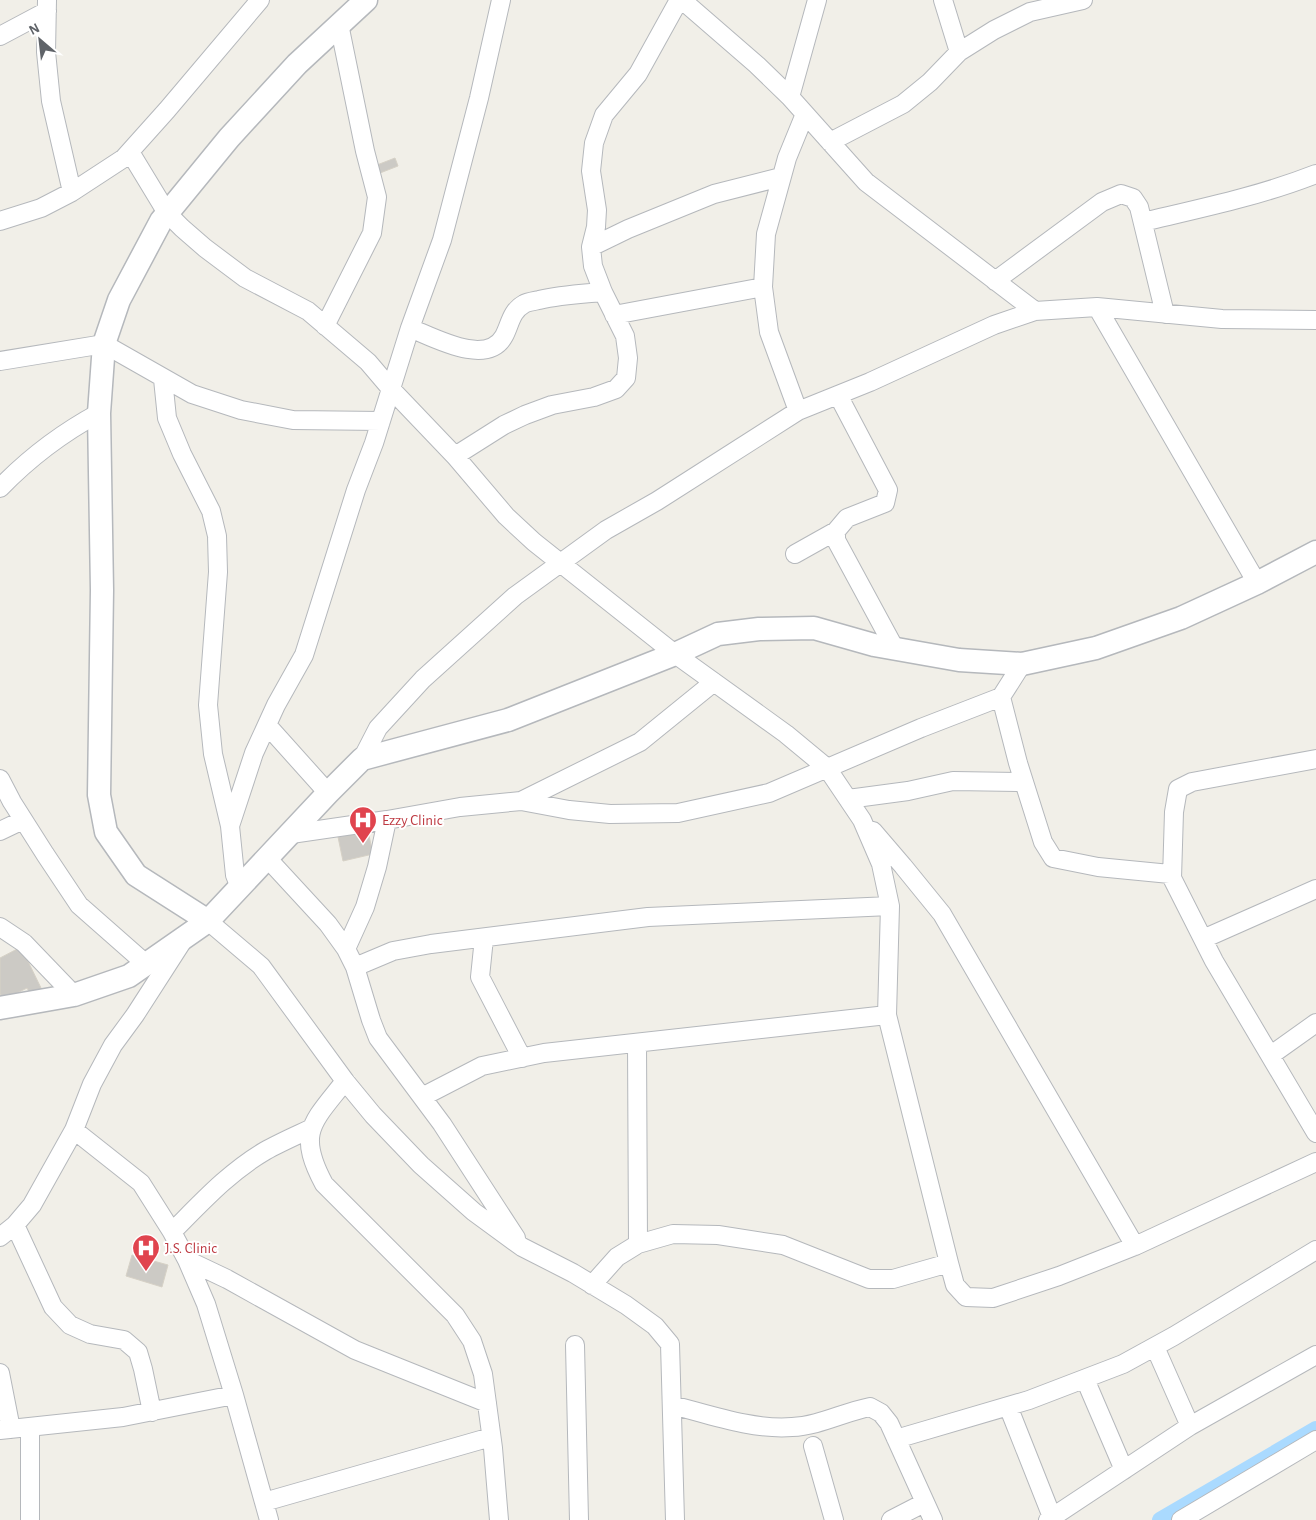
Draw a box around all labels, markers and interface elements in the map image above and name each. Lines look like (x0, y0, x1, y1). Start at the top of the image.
north arrow (15, 15, 65, 65)
text: N (27, 21, 42, 38)
hospital icon: Ezzy Clinic (348, 805, 378, 844)
place label: Ezzy Clinic (382, 813, 443, 828)
hospital icon: J.S. Clinic (131, 1233, 161, 1272)
place label: J.S. Clinic (165, 1241, 217, 1256)

